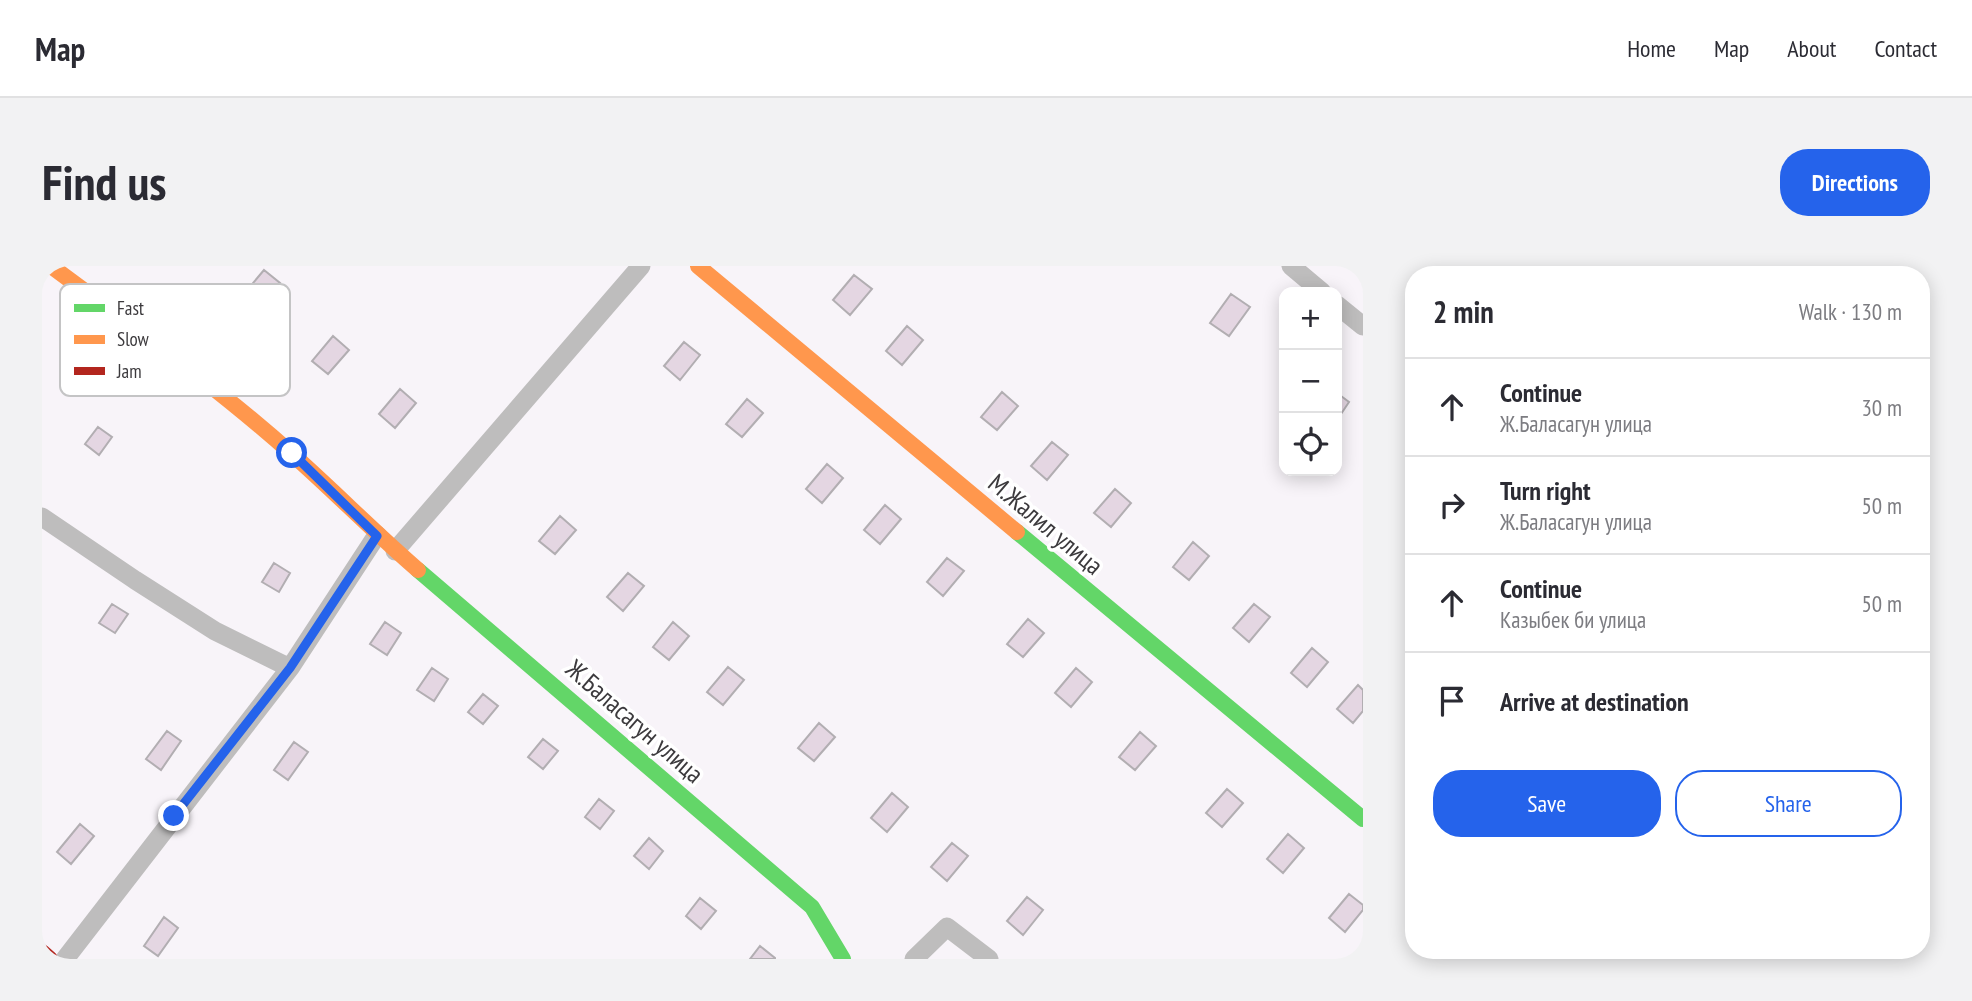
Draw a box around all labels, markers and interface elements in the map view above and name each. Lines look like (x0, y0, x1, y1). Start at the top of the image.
text: Map (35, 27, 85, 70)
text: Home (1627, 33, 1676, 64)
text: Map (1714, 33, 1749, 64)
text: About (1787, 33, 1836, 64)
text: Contact (1874, 33, 1937, 64)
button: Directions (1780, 149, 1930, 216)
text: Find us (42, 150, 166, 214)
legend (60, 284, 290, 396)
map controls (1279, 287, 1342, 476)
button: + (1279, 287, 1342, 350)
text: 2 min (1433, 292, 1494, 331)
text: Fast (117, 296, 145, 320)
text: Walk · 130 m (1799, 297, 1902, 326)
text: Slow (117, 327, 150, 351)
button: − (1279, 350, 1342, 413)
text: Jam (116, 359, 142, 383)
text: Continue (1500, 376, 1582, 409)
icon: ahead (1433, 388, 1471, 426)
text: 30 m (1861, 393, 1902, 422)
text: Ж.Баласагун улица (1500, 409, 1652, 438)
button: locate (1279, 413, 1342, 476)
route start (276, 437, 307, 468)
street label: М.Жалил улица (982, 466, 1110, 582)
text: Turn right (1500, 474, 1591, 507)
icon: right (1433, 486, 1471, 524)
text: 50 m (1861, 491, 1902, 520)
text: Ж.Баласагун улица (1500, 507, 1652, 536)
text: Continue (1500, 572, 1582, 605)
icon: ahead (1433, 584, 1471, 622)
text: 50 m (1861, 589, 1902, 618)
text: Казыбек би улица (1500, 605, 1646, 634)
street label: Ж.Баласагун улица (559, 652, 711, 790)
icon: arrive (1433, 682, 1471, 720)
text: Arrive at destination (1500, 685, 1689, 718)
button: Save (1433, 770, 1661, 837)
button: Share (1675, 770, 1902, 837)
route end (158, 800, 189, 831)

